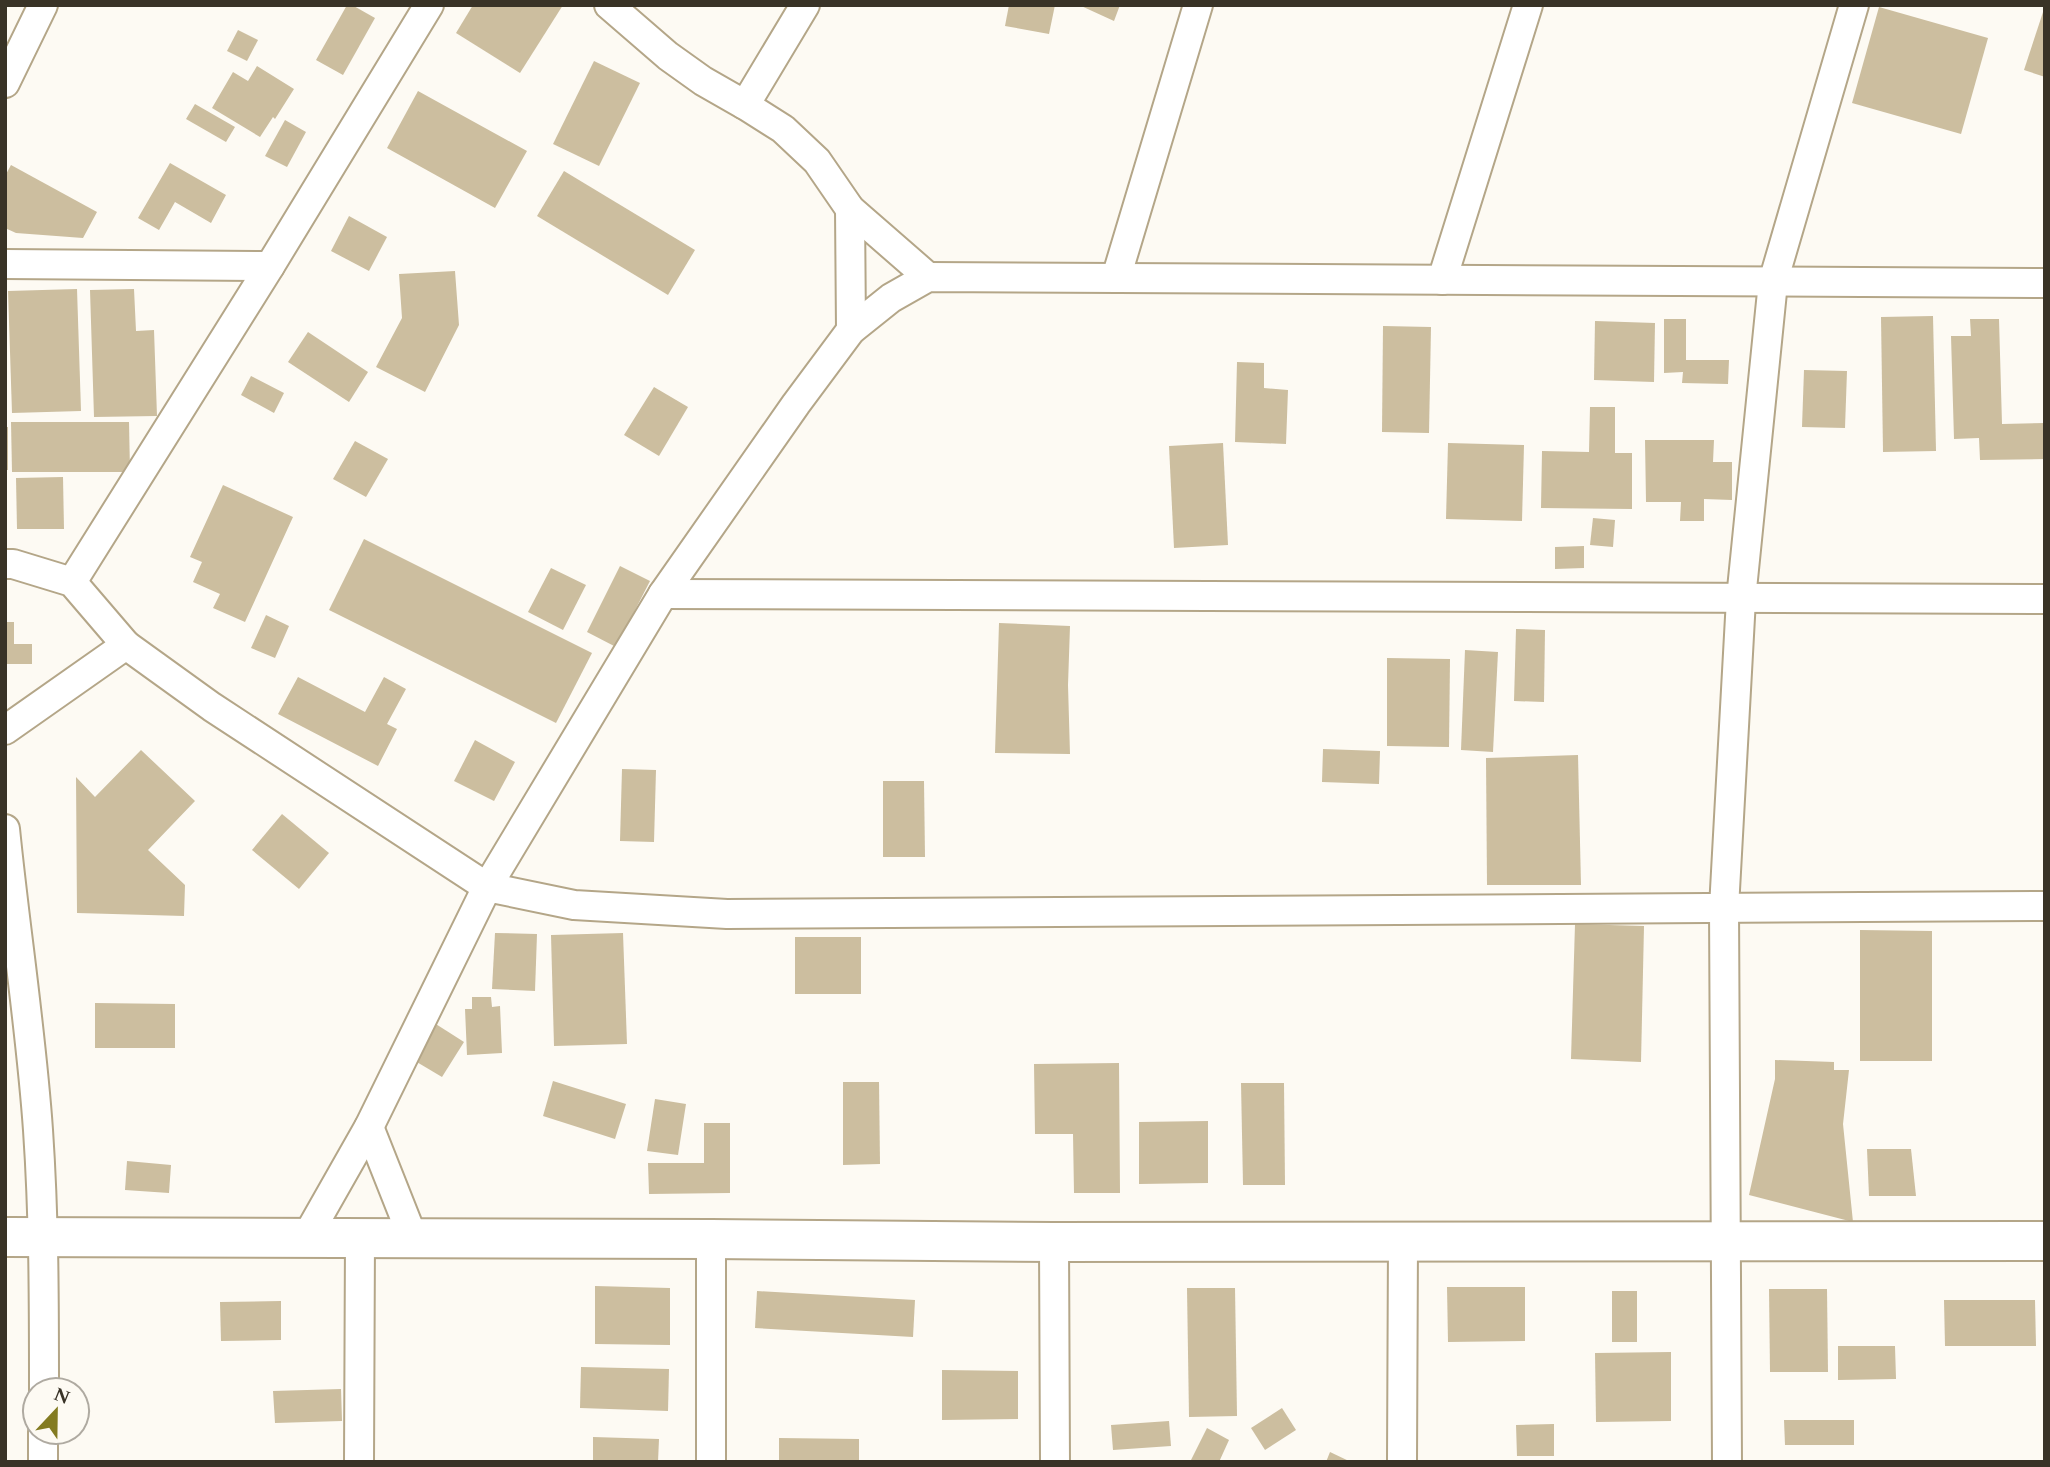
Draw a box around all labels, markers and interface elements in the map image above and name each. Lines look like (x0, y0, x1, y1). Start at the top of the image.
north arrow (21, 1376, 91, 1446)
text: N (49, 1380, 74, 1413)

